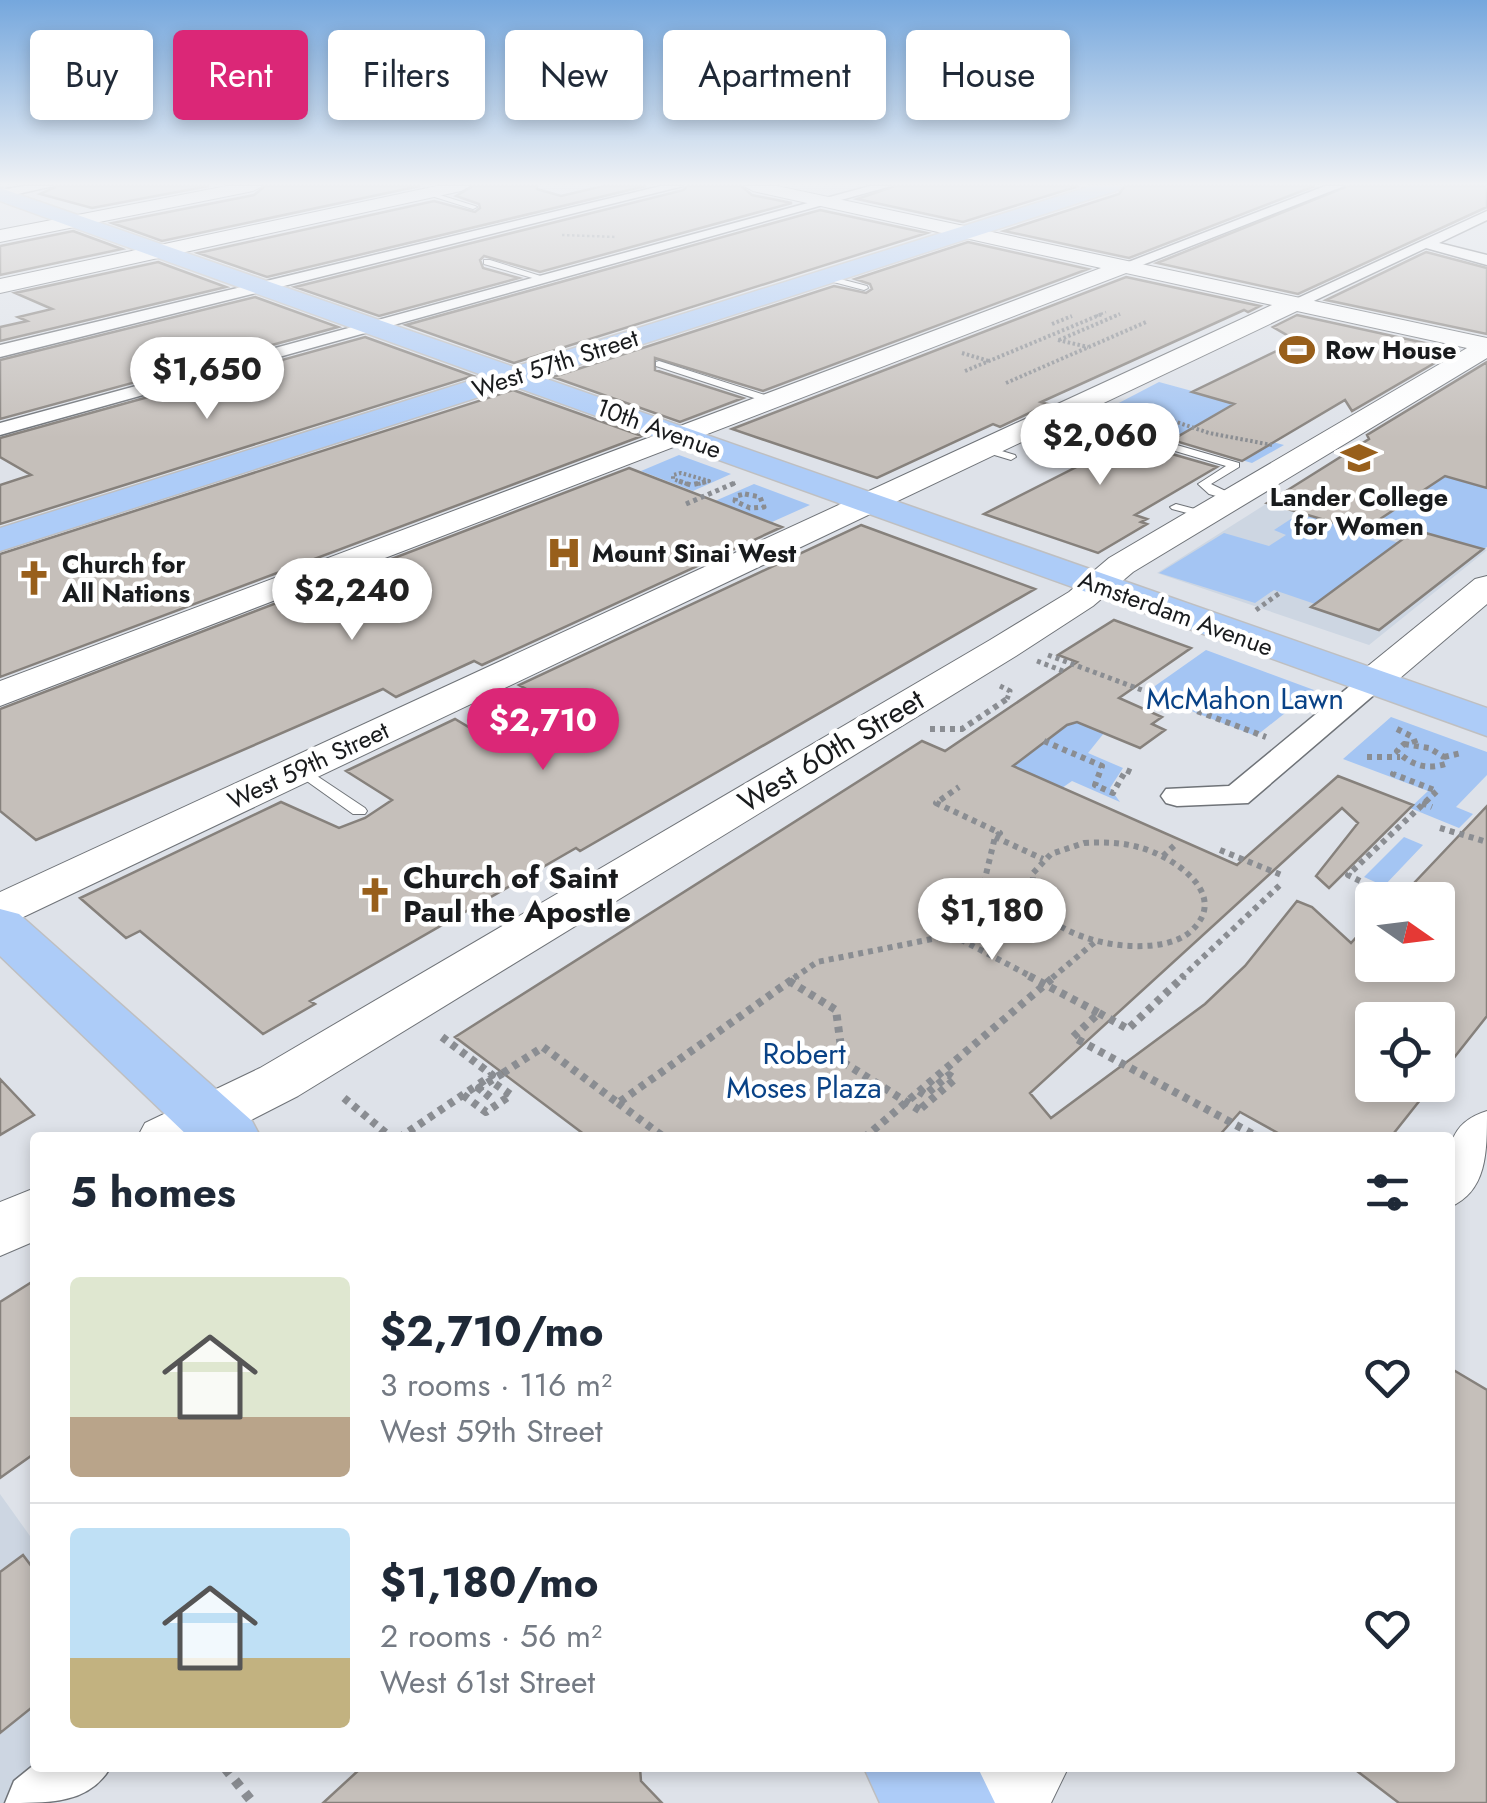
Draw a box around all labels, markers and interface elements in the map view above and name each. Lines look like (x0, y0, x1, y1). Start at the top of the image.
chip: Buy (30, 30, 153, 120)
chip: Rent (173, 30, 308, 120)
chip: Filters (328, 30, 485, 120)
chip: New (505, 30, 643, 120)
chip: Apartment (663, 30, 886, 120)
chip: House (906, 30, 1070, 120)
street label: West 57th Street (467, 319, 643, 407)
sports icon: Row House (1278, 331, 1316, 369)
place label: Row House (1325, 332, 1457, 368)
pin: $1,650 (126, 337, 288, 422)
text: $1,650 (152, 346, 262, 392)
street label: 10th Avenue (591, 389, 727, 467)
pin: $2,060 (1019, 403, 1181, 488)
text: $2,060 (1042, 412, 1158, 458)
school or university icon: Lander College for Women (1340, 439, 1378, 477)
place label: Lander College for Women (1270, 479, 1448, 544)
hospital icon: Mount Sinai West (545, 534, 583, 572)
place label: Mount Sinai West (592, 535, 796, 571)
place label: Church for All Nations (61, 546, 190, 611)
pin: $2,240 (271, 558, 433, 643)
church icon: Church for All Nations (15, 559, 53, 597)
street label: Amsterdam Avenue (1074, 561, 1278, 665)
text: $2,240 (294, 567, 410, 613)
park label: McMahon Lawn (1146, 677, 1344, 720)
street label: West 60th Street (730, 678, 932, 823)
pin: $2,710 (462, 688, 624, 773)
text: $2,710 (489, 697, 597, 743)
street label: West 59th Street (222, 712, 394, 818)
place label: Church of Saint Paul the Apostle (403, 856, 631, 933)
church icon: Church of Saint Paul the Apostle (356, 876, 394, 914)
pin: $1,180 (911, 878, 1073, 963)
north arrow (1355, 882, 1455, 982)
map controls (1355, 882, 1455, 1102)
text: $1,180 (940, 887, 1044, 933)
button: locate (1355, 1002, 1455, 1102)
park label: Robert Moses Plaza (726, 1032, 882, 1109)
text: 5 homes (70, 1162, 236, 1223)
icon: filters (1360, 1165, 1415, 1220)
text: $2,710/mo (380, 1301, 604, 1362)
icon: home (150, 1317, 270, 1437)
icon: heart (1360, 1350, 1415, 1405)
text: 3 rooms · 116 m² (380, 1362, 612, 1408)
text: West 59th Street (380, 1408, 603, 1454)
text: $1,180/mo (380, 1552, 598, 1613)
icon: home (150, 1568, 270, 1688)
icon: heart (1360, 1601, 1415, 1656)
text: 2 rooms · 56 m² (380, 1613, 602, 1659)
text: West 61st Street (380, 1659, 595, 1705)

